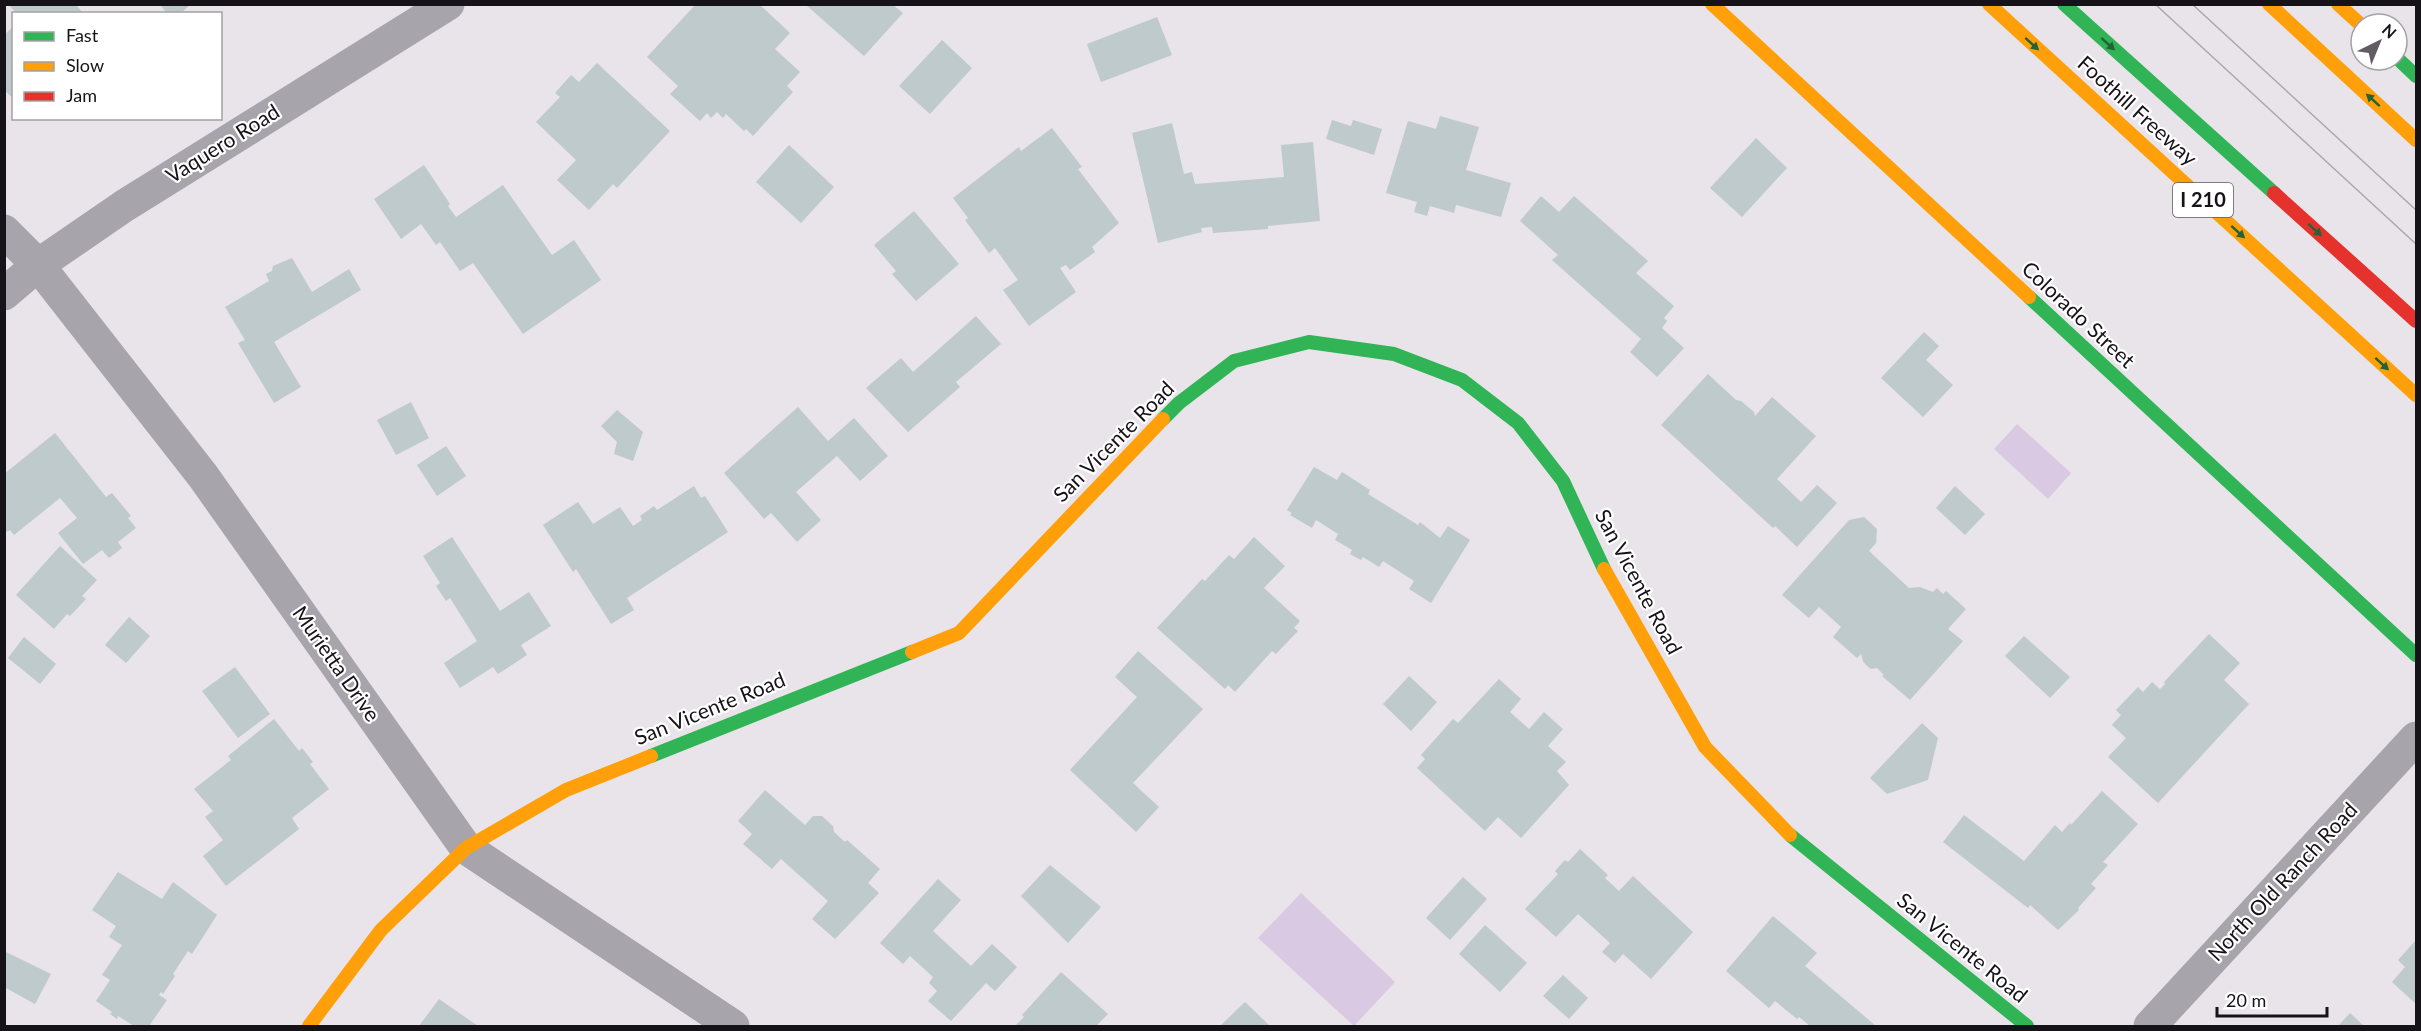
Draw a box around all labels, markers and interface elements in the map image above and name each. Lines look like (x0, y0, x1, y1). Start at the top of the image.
legend (12, 12, 222, 120)
north arrow (2349, 12, 2409, 72)
text: N (2379, 20, 2401, 42)
text: Fast (66, 24, 99, 46)
one-way arrow (2025, 37, 2040, 51)
one-way arrow (2100, 37, 2115, 50)
street label: Foothill Freeway (2073, 50, 2203, 170)
text: Slow (66, 54, 104, 76)
text: Jam (66, 84, 97, 106)
one-way arrow (2366, 93, 2381, 107)
street label: Vaquero Road (161, 98, 283, 187)
road number: I 210 (2173, 183, 2233, 217)
one-way arrow (2308, 223, 2323, 237)
one-way arrow (2231, 225, 2246, 239)
street label: Colorado Street (2018, 255, 2141, 373)
one-way arrow (2375, 357, 2390, 371)
street label: San Vicente Road (1047, 375, 1178, 506)
street label: San Vicente Road (1591, 505, 1688, 658)
street label: Murietta Drive (288, 601, 386, 726)
street label: San Vicente Road (630, 666, 788, 749)
street label: North Old Ranch Road (2202, 797, 2362, 965)
street label: San Vicente Road (1893, 887, 2033, 1007)
scale bar (2217, 980, 2326, 1018)
text: 20 m (2226, 989, 2266, 1011)

